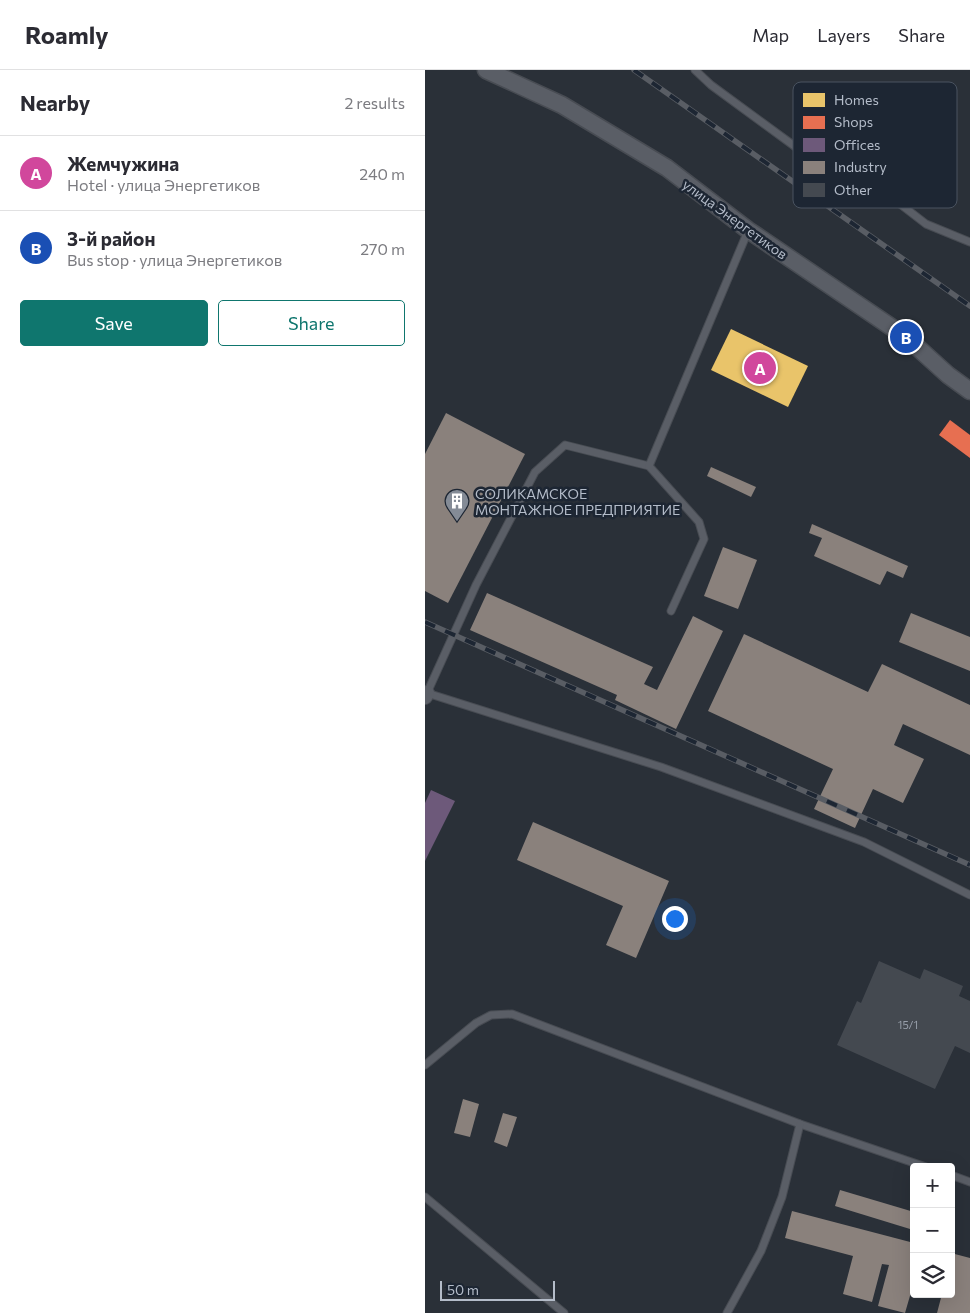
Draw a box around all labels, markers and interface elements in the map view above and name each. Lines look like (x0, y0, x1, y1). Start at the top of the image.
text: Roamly (25, 20, 108, 49)
text: Map (752, 24, 789, 46)
text: Layers (817, 24, 870, 46)
text: Share (898, 24, 945, 46)
legend (793, 82, 957, 208)
text: Nearby (20, 90, 90, 115)
text: Homes (834, 91, 879, 108)
text: 2 results (344, 93, 405, 112)
text: Shops (834, 113, 873, 130)
text: Offices (834, 136, 880, 153)
text: Жемчужина (67, 152, 179, 175)
text: Industry (834, 158, 887, 175)
text: A (30, 164, 42, 183)
text: 240 m (359, 164, 405, 183)
text: Hotel · улица Энергетиков (67, 175, 260, 194)
street label: улица Энергетиков (679, 175, 791, 263)
text: Other (834, 181, 873, 198)
text: 3-й район (67, 227, 155, 250)
text: B (31, 239, 41, 258)
text: 270 m (360, 239, 405, 258)
text: Bus stop · улица Энергетиков (67, 250, 282, 269)
button: Save (20, 300, 208, 346)
button: Share (218, 300, 405, 346)
pin: B (890, 318, 922, 356)
pin: A (744, 349, 776, 387)
place label: СОЛИКАМСКОЕ МОНТАЖНОЕ ПРЕДПРИЯТИЕ (475, 485, 680, 518)
building icon: СОЛИКАМСКОЕ МОНТАЖНОЕ ПРЕДПРИЯТИЕ (444, 488, 470, 522)
your location (662, 906, 688, 932)
house number: 15/1 (898, 1018, 918, 1031)
map controls (910, 1163, 955, 1298)
button: + (910, 1163, 955, 1208)
button: − (910, 1208, 955, 1253)
button: layers (910, 1253, 955, 1298)
scale bar (440, 1278, 555, 1301)
text: 50 m (447, 1281, 479, 1298)

